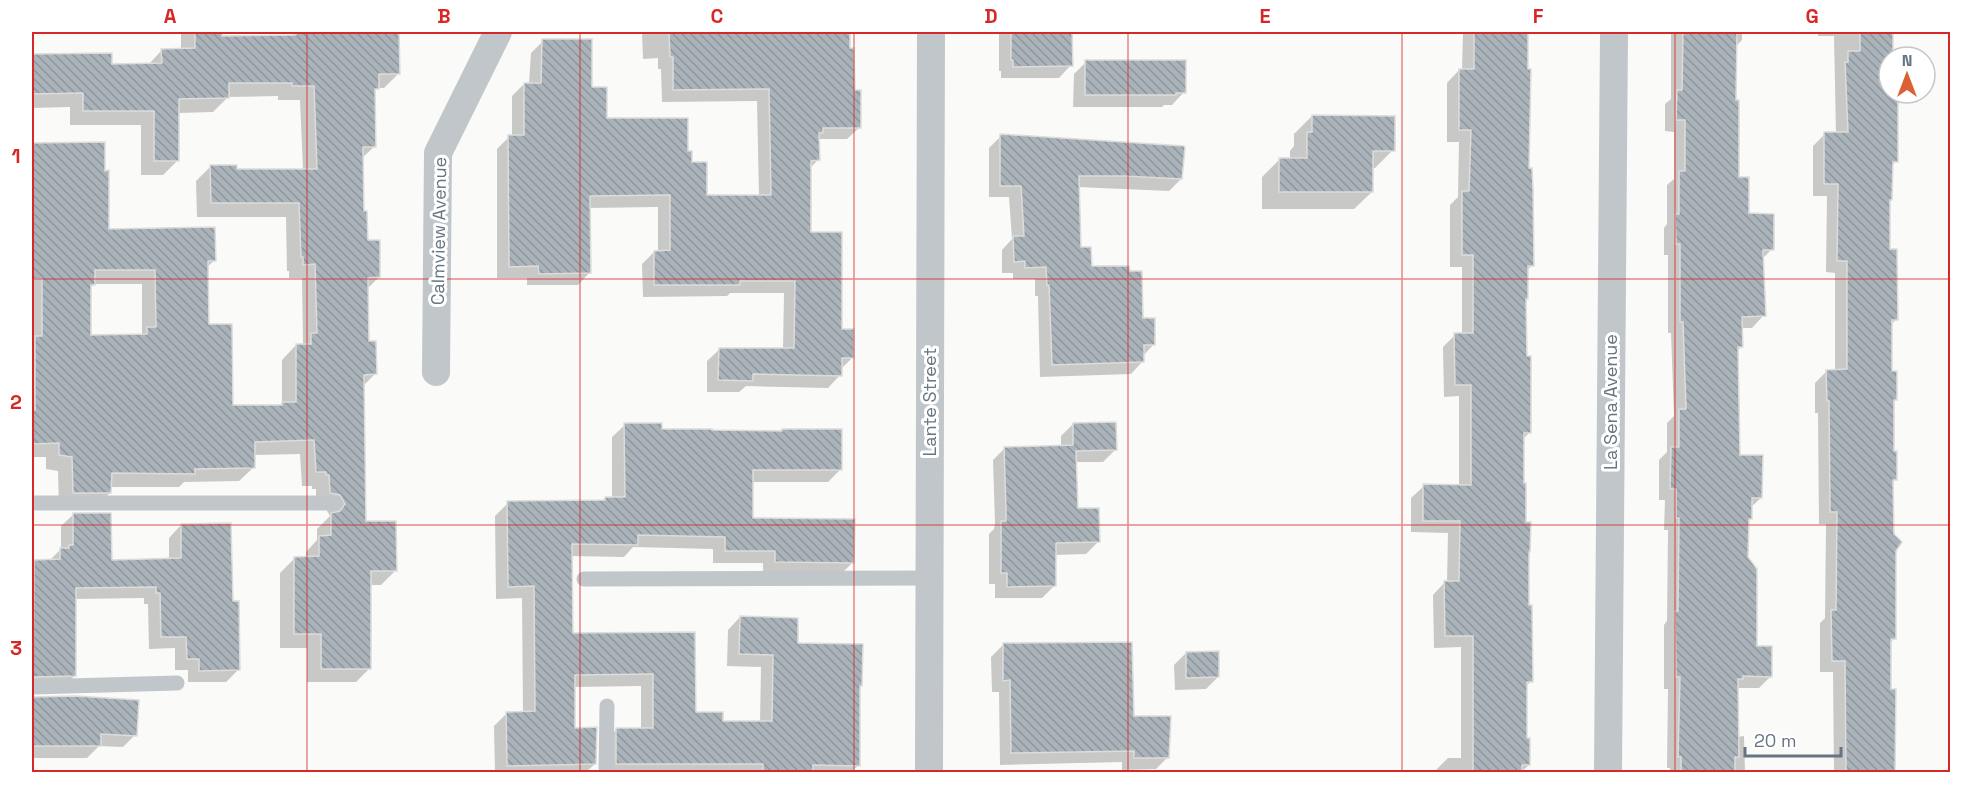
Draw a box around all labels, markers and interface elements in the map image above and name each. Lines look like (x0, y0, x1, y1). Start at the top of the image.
text: A (164, 3, 177, 29)
text: B (437, 3, 451, 29)
text: C (711, 3, 724, 29)
text: D (984, 3, 998, 29)
text: E (1259, 3, 1271, 29)
text: F (1533, 3, 1544, 29)
text: G (1805, 3, 1819, 29)
north arrow (1877, 45, 1937, 105)
text: N (1902, 50, 1912, 71)
text: 1 (11, 143, 21, 169)
street label: Calmview Avenue (426, 157, 451, 305)
street label: La Sena Avenue (1599, 334, 1622, 470)
street label: Lante Street (918, 347, 941, 457)
text: 2 (10, 389, 22, 415)
text: 3 (10, 635, 22, 661)
scale bar (1745, 720, 1841, 758)
text: 20 m (1754, 729, 1797, 752)

